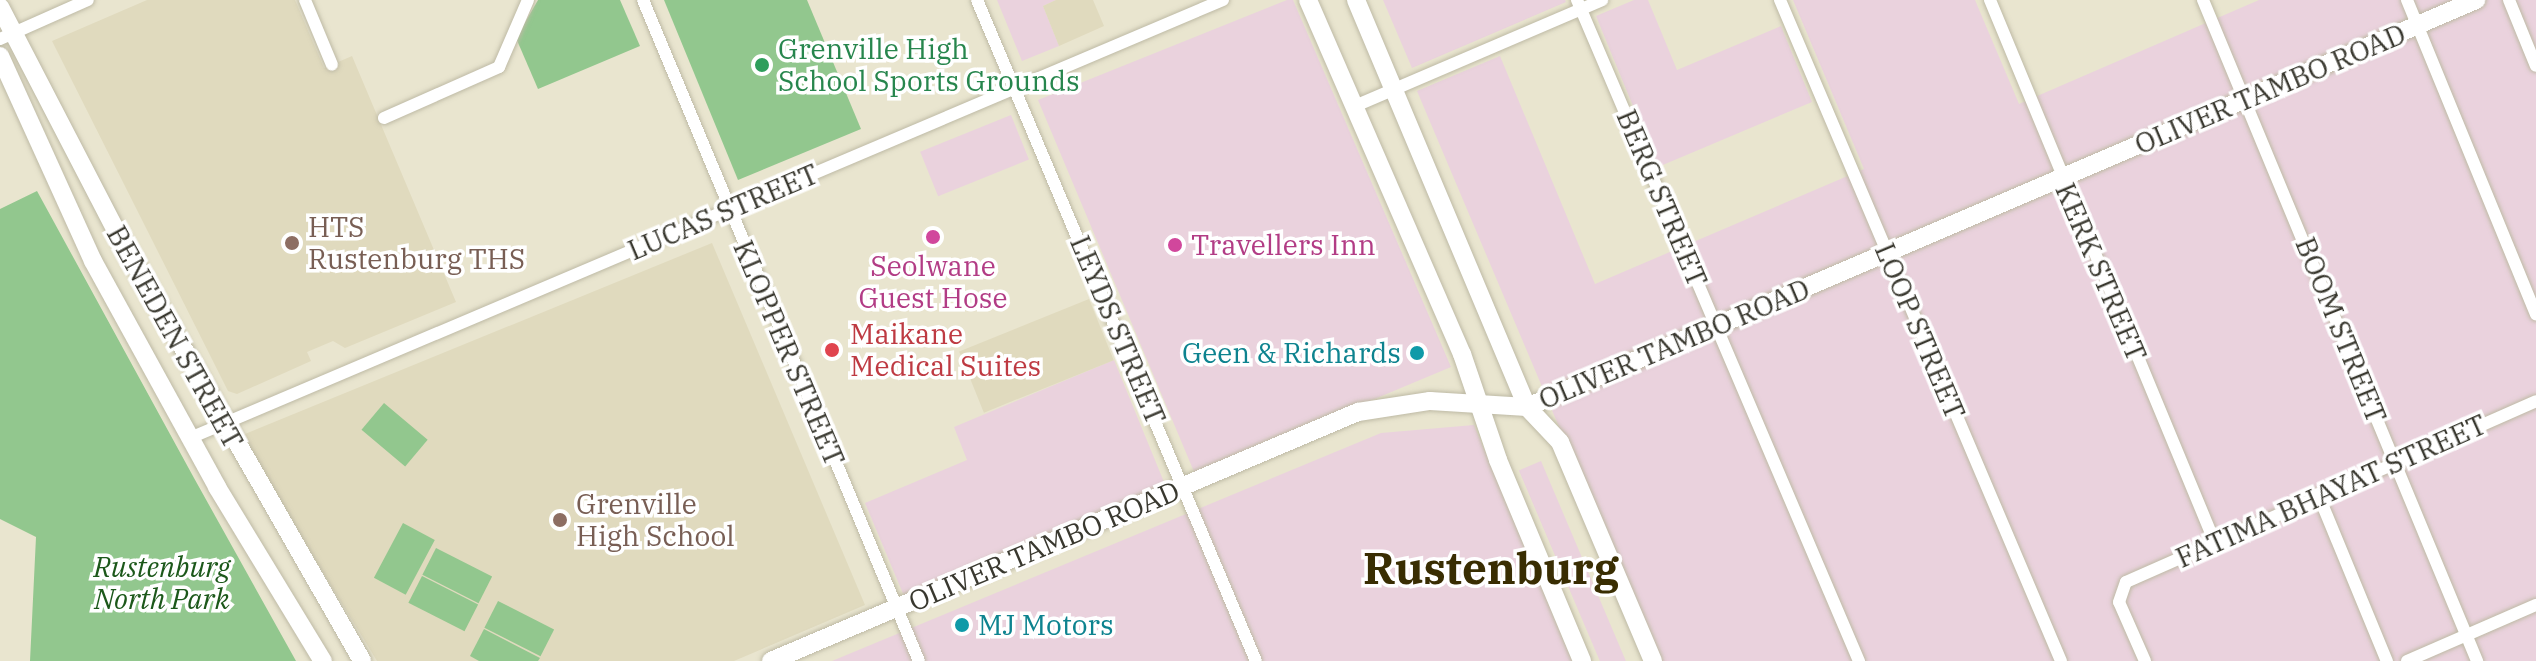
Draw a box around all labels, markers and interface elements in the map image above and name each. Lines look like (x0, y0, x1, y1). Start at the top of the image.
street label: OLIVER TAMBO ROAD (2130, 17, 2410, 161)
place label: Grenville High School Sports Grounds (778, 32, 1080, 98)
marker: Grenville High School Sports Grounds (753, 56, 771, 74)
street label: BERG STREET (1610, 104, 1714, 292)
street label: LUCAS STREET (623, 157, 823, 267)
street label: KERK STREET (2048, 178, 2154, 366)
place label: HTS Rustenburg THS (308, 210, 525, 276)
street label: BENEDEN STREET (100, 220, 250, 454)
marker: Seolwane Guest Hose (924, 228, 942, 246)
place label: Travellers Inn (1191, 228, 1376, 262)
street label: LEYDS STREET (1063, 231, 1173, 429)
street label: BOOM STREET (2288, 232, 2394, 428)
marker: HTS Rustenburg THS (283, 234, 301, 252)
street label: KLOPPER STREET (726, 235, 852, 471)
marker: Travellers Inn (1166, 236, 1184, 254)
street label: LOOP STREET (1868, 238, 1972, 424)
place label: Seolwane Guest Hose (859, 249, 1007, 315)
street label: OLIVER TAMBO ROAD (1534, 272, 1814, 416)
place label: Maikane Medical Suites (850, 317, 1041, 383)
place label: Geen & Richards (1182, 336, 1401, 370)
marker: Maikane Medical Suites (821, 339, 843, 361)
marker: Geen & Richards (1408, 344, 1426, 362)
street label: FATIMA BHAYAT STREET (2171, 407, 2491, 575)
street label: OLIVER TAMBO ROAD (904, 474, 1184, 618)
place label: Grenville High School (576, 487, 735, 553)
marker: Grenville High School (551, 511, 569, 529)
district label: Rustenburg (1363, 542, 1619, 594)
park label: Rustenburg North Park (94, 550, 230, 616)
place label: MJ Motors (978, 608, 1114, 642)
marker: MJ Motors (953, 616, 971, 634)

